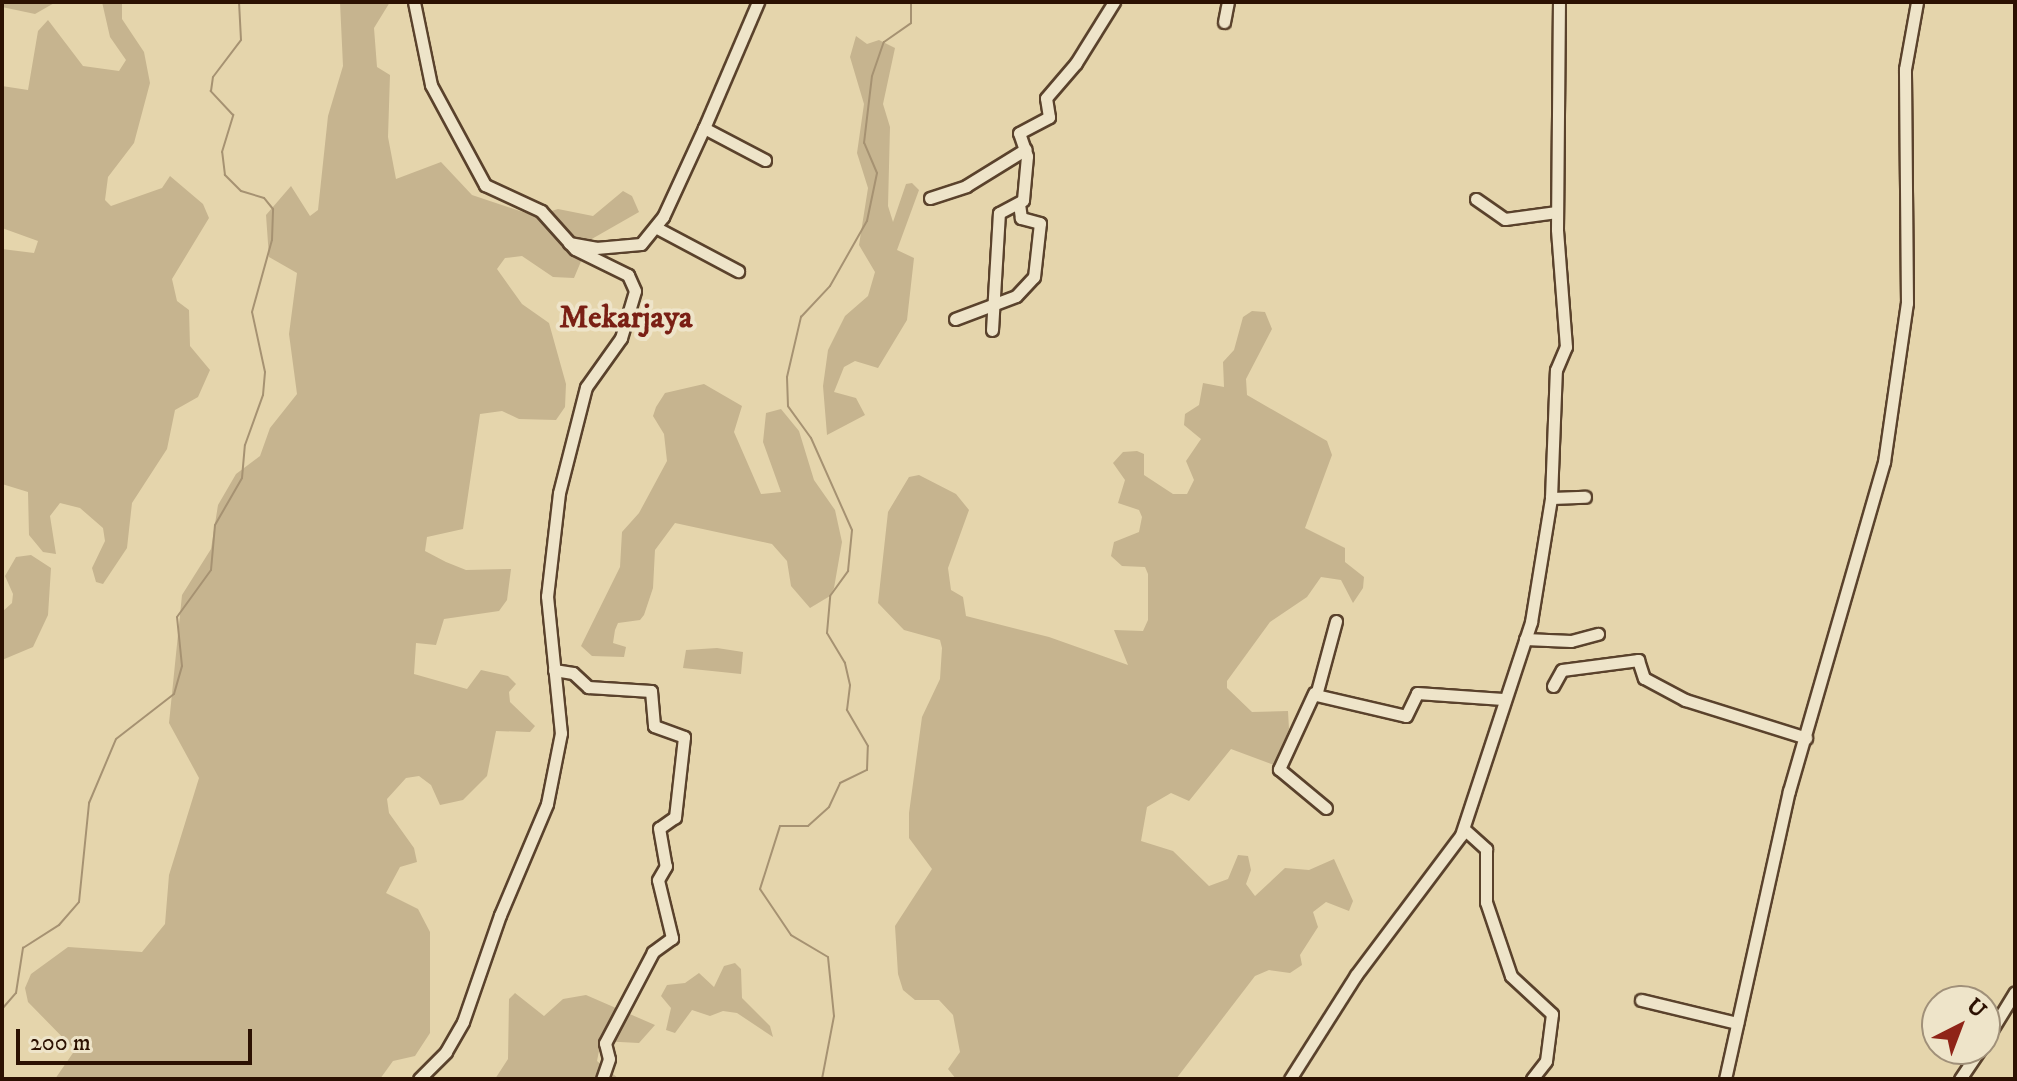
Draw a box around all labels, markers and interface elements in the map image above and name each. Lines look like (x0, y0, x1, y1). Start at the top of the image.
district label: Mekarjaya (559, 299, 693, 337)
north arrow (1921, 985, 2001, 1065)
text: U (1961, 993, 1991, 1024)
scale bar (20, 1013, 256, 1063)
text: 200 m (30, 1028, 91, 1058)

